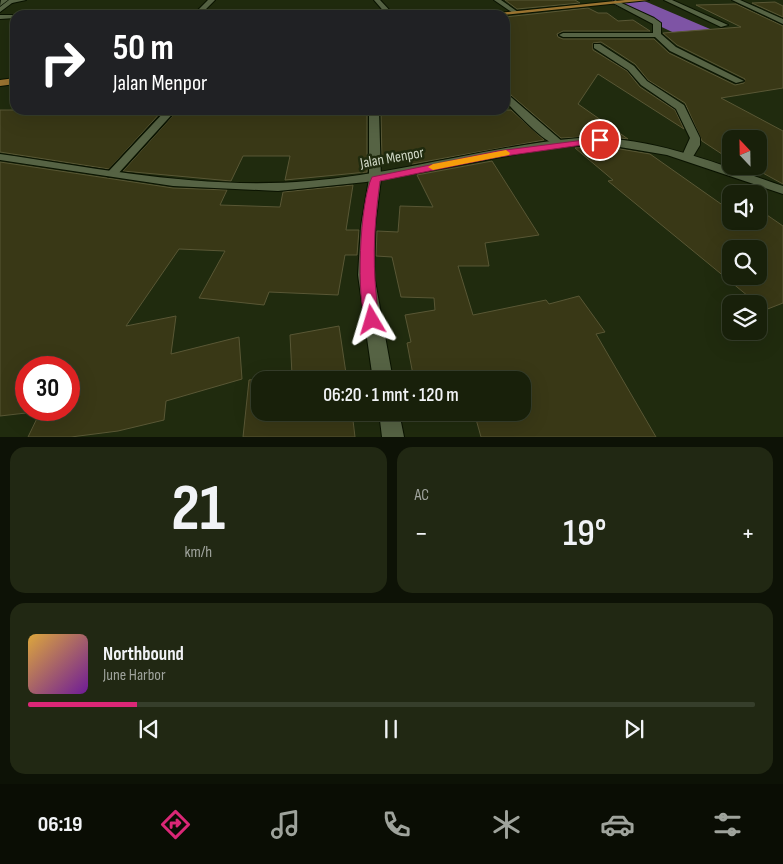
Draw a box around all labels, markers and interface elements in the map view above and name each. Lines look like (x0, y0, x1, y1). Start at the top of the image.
text: 50 m (113, 27, 174, 70)
icon: right (30, 30, 95, 95)
text: Jalan Menpor (113, 70, 207, 97)
pin (579, 119, 621, 161)
icon: arrive (586, 126, 614, 154)
north arrow (722, 130, 768, 175)
map controls (722, 130, 767, 340)
street label: Jalan Menpor (358, 143, 426, 173)
button: sound (722, 185, 767, 230)
button: search (722, 240, 767, 285)
position arrow (345, 293, 397, 345)
button: layers (722, 295, 767, 340)
speed limit sign: 30 (15, 356, 80, 421)
text: 06:20 · 1 mnt · 120 m (323, 384, 459, 407)
text: 21 (171, 471, 225, 549)
text: AC (415, 486, 429, 505)
text: 19° (563, 511, 606, 556)
text: − (415, 517, 428, 550)
text: + (741, 517, 755, 550)
text: km/h (184, 543, 212, 562)
text: Northbound (103, 643, 184, 666)
text: June Harbor (103, 666, 166, 685)
icon: previous (135, 715, 163, 743)
icon: pause (377, 715, 405, 743)
icon: next (620, 715, 648, 743)
icon: directions (158, 807, 193, 842)
icon: music (268, 807, 303, 842)
icon: phone (379, 807, 414, 842)
icon: climate (489, 807, 524, 842)
icon: car (600, 807, 635, 842)
icon: filters (710, 807, 745, 842)
text: 06:19 (38, 811, 83, 838)

